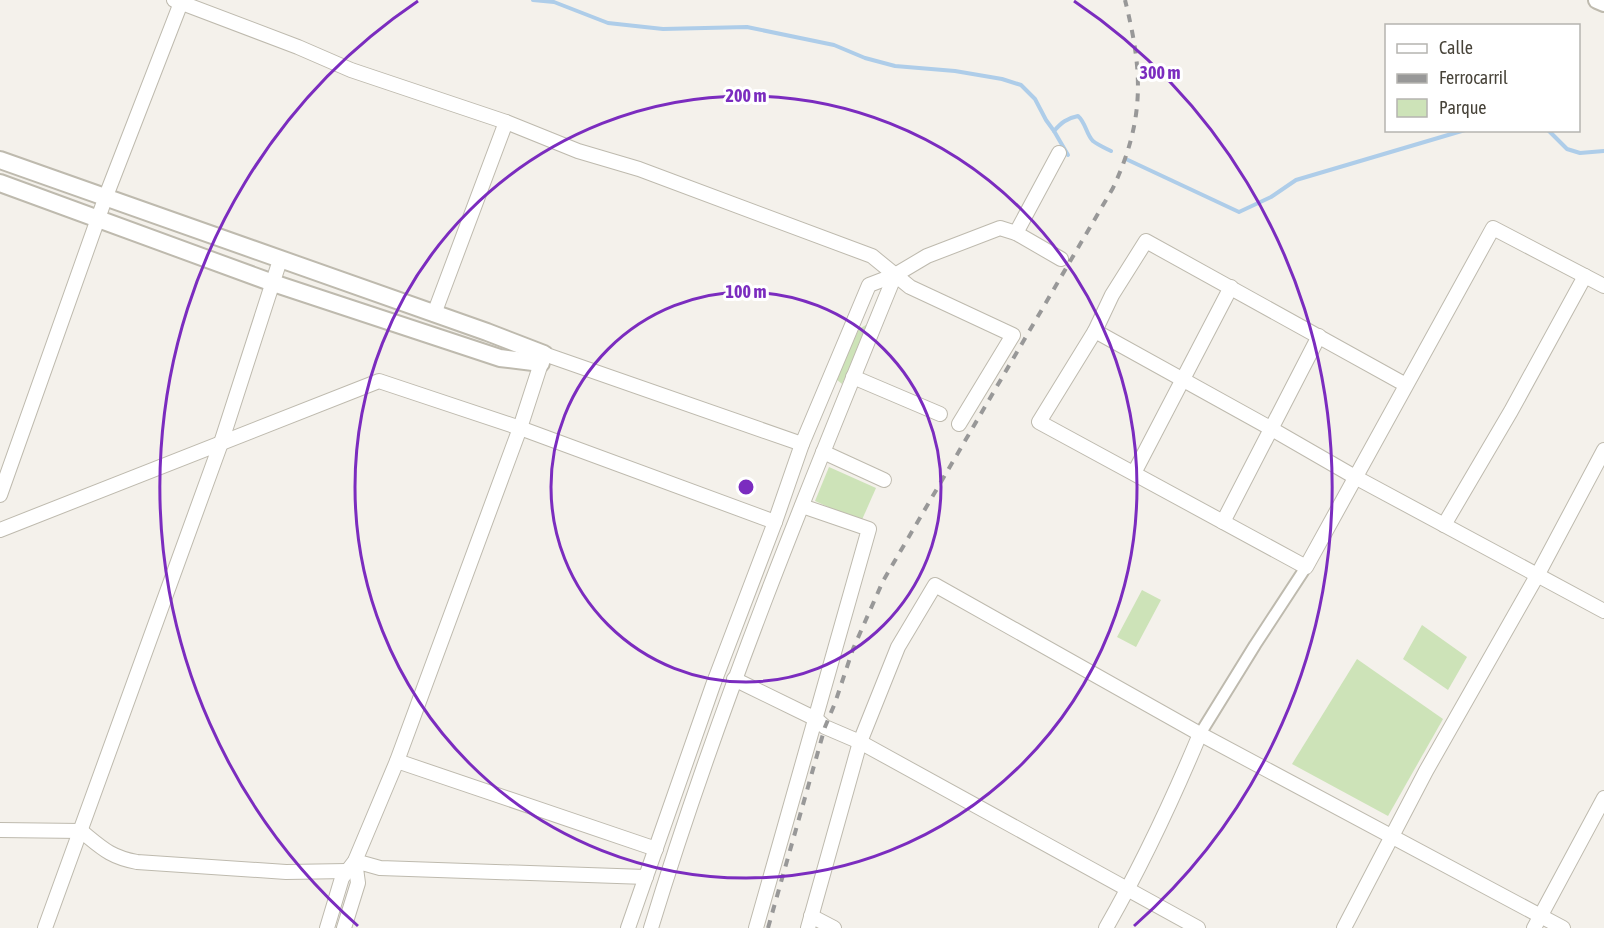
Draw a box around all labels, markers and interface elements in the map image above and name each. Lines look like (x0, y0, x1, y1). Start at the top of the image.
legend (1385, 24, 1580, 132)
text: Calle (1439, 37, 1473, 58)
text: 300 m (1140, 62, 1180, 83)
text: Ferrocarril (1439, 67, 1508, 88)
text: 200 m (726, 85, 766, 106)
text: Parque (1439, 97, 1487, 118)
text: 100 m (726, 281, 766, 302)
centre of rings (736, 477, 756, 497)

